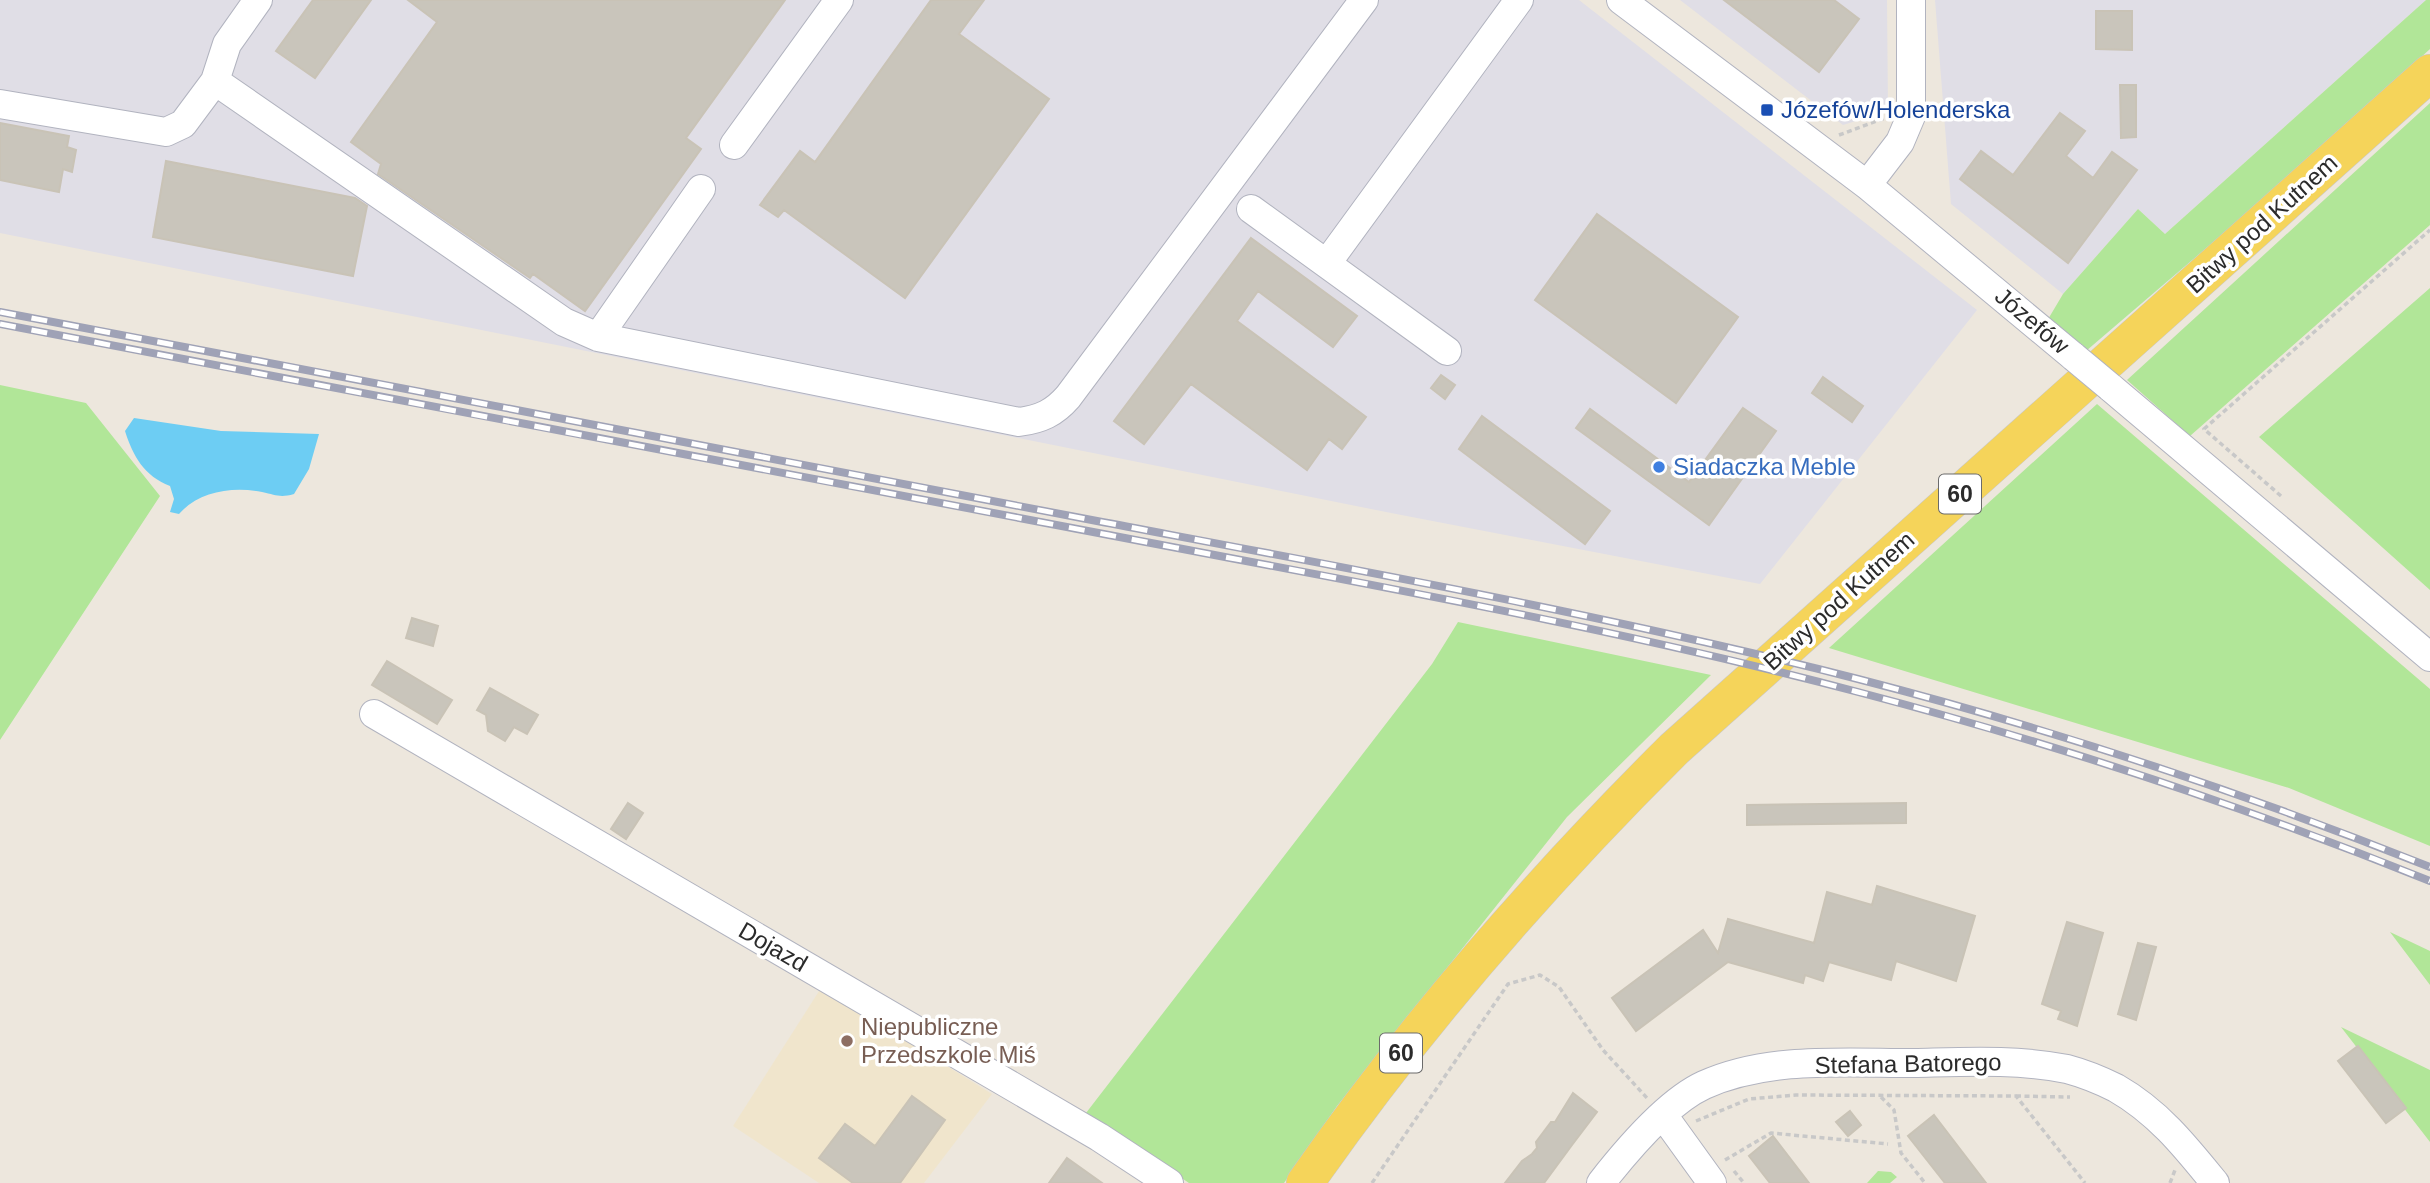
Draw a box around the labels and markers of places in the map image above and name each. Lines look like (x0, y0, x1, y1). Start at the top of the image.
place label: Józefów/Holenderska (1781, 96, 2011, 123)
marker: Józefów/Holenderska (1759, 102, 1775, 118)
place label: Siadaczka Meble (1673, 453, 1856, 480)
marker: Siadaczka Meble (1651, 459, 1667, 475)
place label: Niepubliczne Przedszkole Miś (861, 1013, 1036, 1068)
marker: Niepubliczne Przedszkole Miś (839, 1033, 855, 1049)

